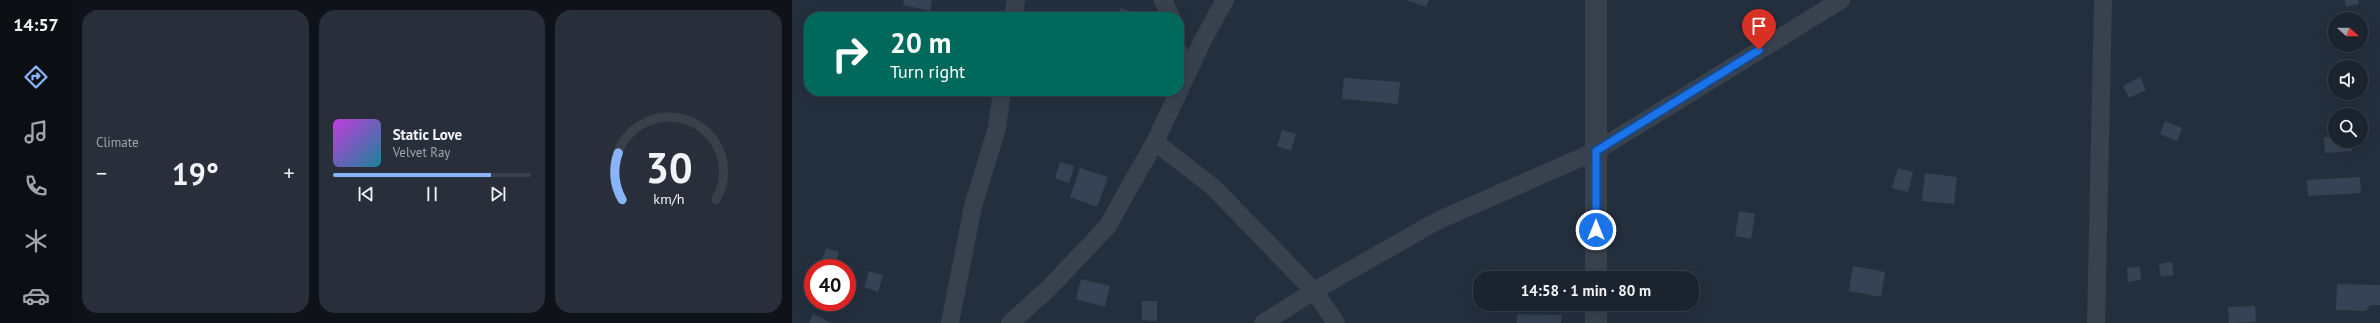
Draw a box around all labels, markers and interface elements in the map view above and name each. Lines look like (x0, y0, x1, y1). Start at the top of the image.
pin (1742, 9, 1776, 50)
north arrow (2328, 12, 2368, 52)
map controls (2328, 12, 2368, 148)
text: 14:57 (13, 13, 59, 36)
icon: arrive (1748, 15, 1770, 37)
text: 20 m (890, 24, 951, 61)
icon: right (824, 28, 876, 80)
text: Turn right (890, 60, 965, 83)
button: sound (2328, 60, 2368, 100)
icon: directions (22, 63, 50, 91)
button: search (2328, 108, 2368, 148)
icon: music (22, 118, 50, 146)
text: Static Love (393, 125, 462, 144)
text: Climate (96, 134, 139, 151)
text: 30 (645, 140, 692, 193)
text: Velvet Ray (393, 144, 450, 161)
text: 19° (172, 154, 219, 193)
text: − (96, 159, 107, 187)
text: + (284, 159, 295, 187)
icon: phone (22, 172, 50, 200)
icon: previous (355, 183, 377, 205)
icon: pause (421, 183, 443, 205)
icon: next (487, 183, 509, 205)
text: km/h (653, 188, 684, 207)
position arrow (1575, 209, 1617, 251)
icon: climate (22, 227, 50, 255)
speed limit sign: 40 (804, 259, 856, 311)
text: 14:58 · 1 min · 80 m (1521, 281, 1651, 300)
icon: car (22, 282, 50, 310)

